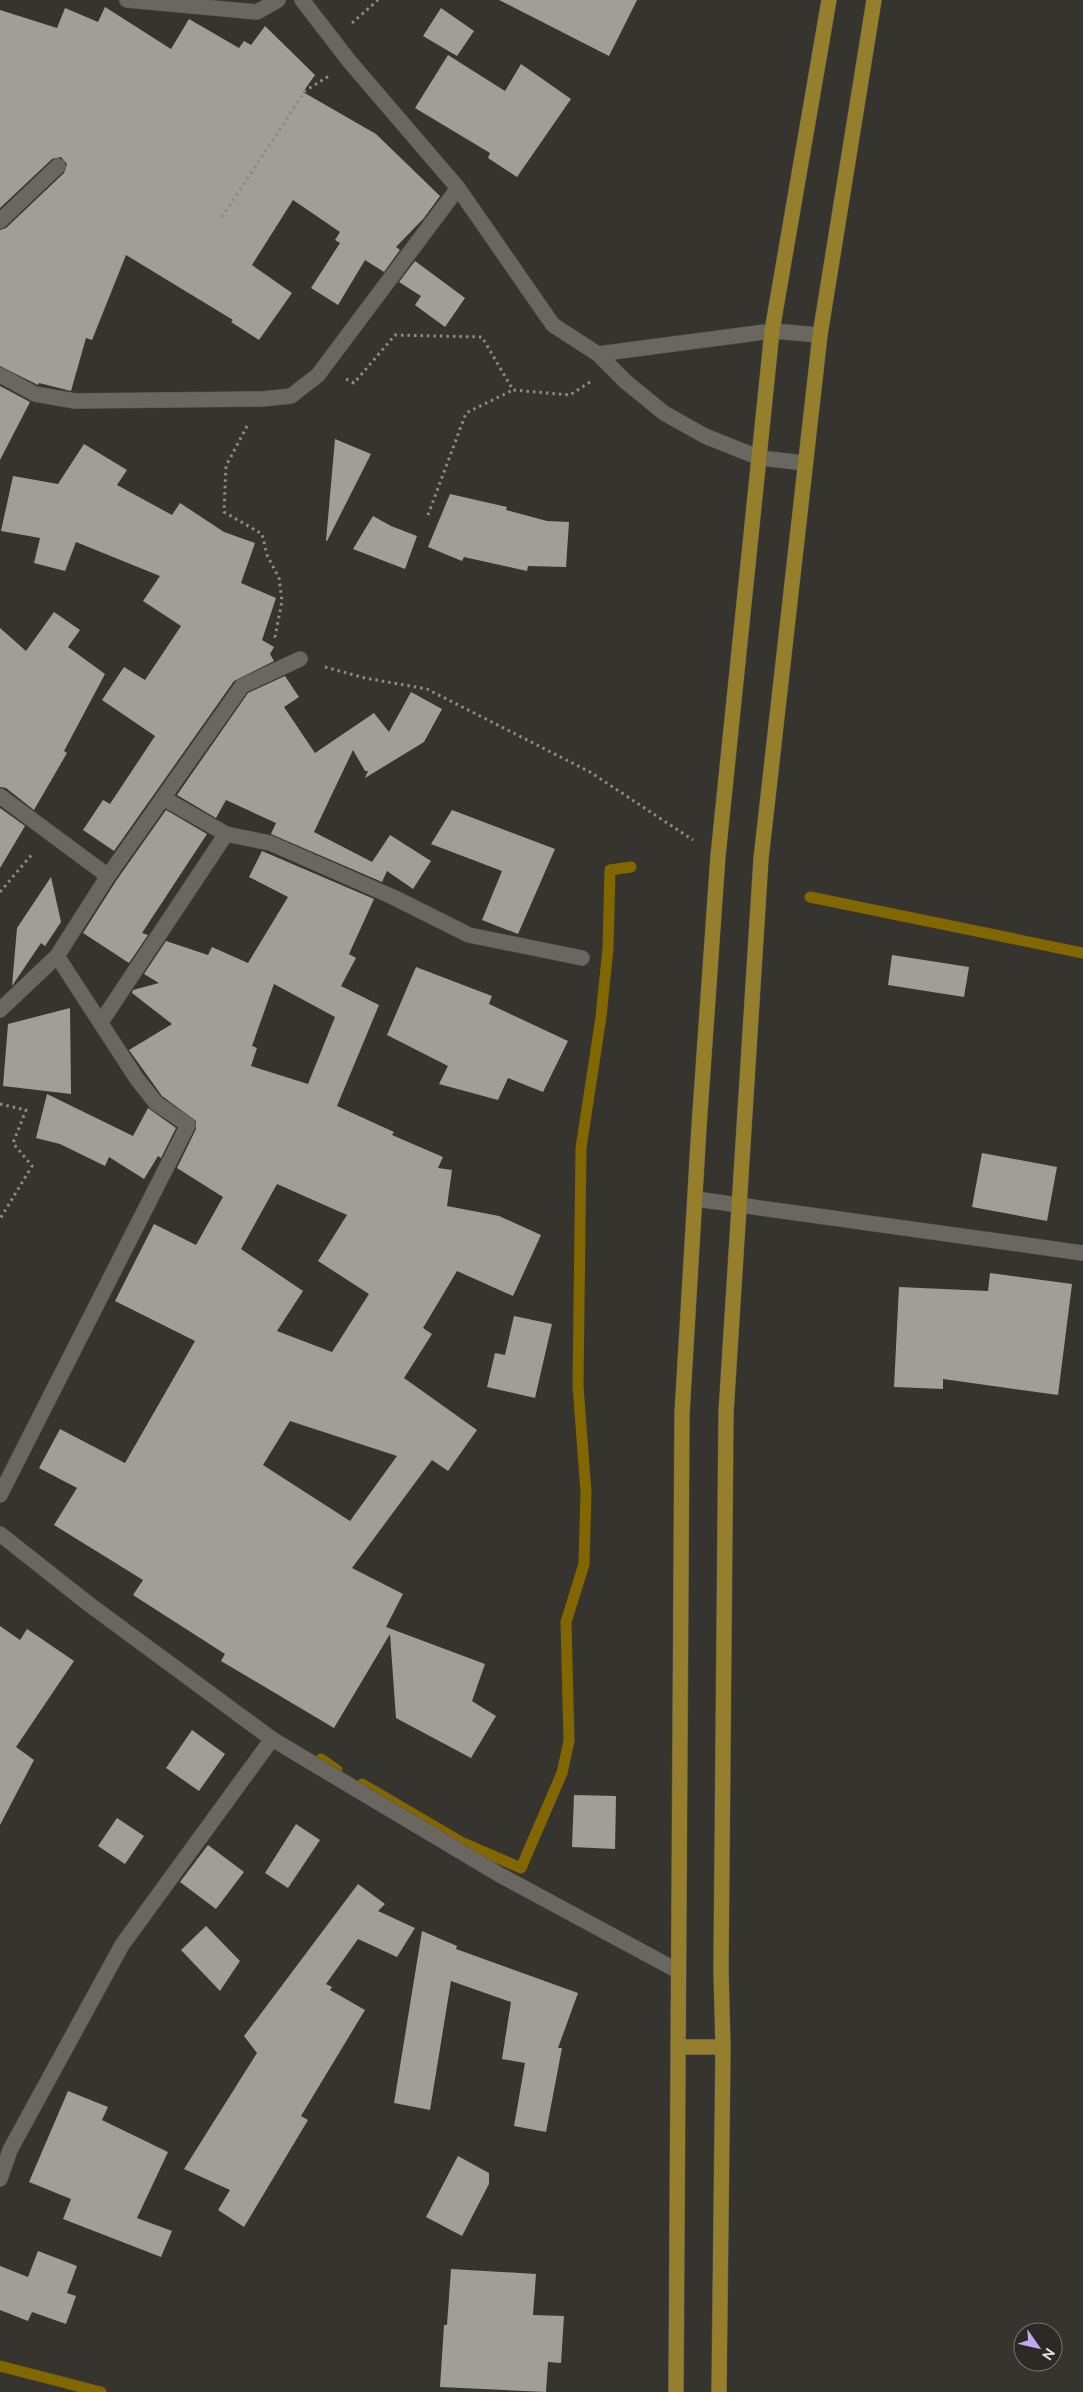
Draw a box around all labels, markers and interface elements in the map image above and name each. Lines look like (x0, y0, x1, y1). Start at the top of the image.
north arrow (1013, 2322, 1063, 2372)
text: N (1039, 2345, 1058, 2363)

